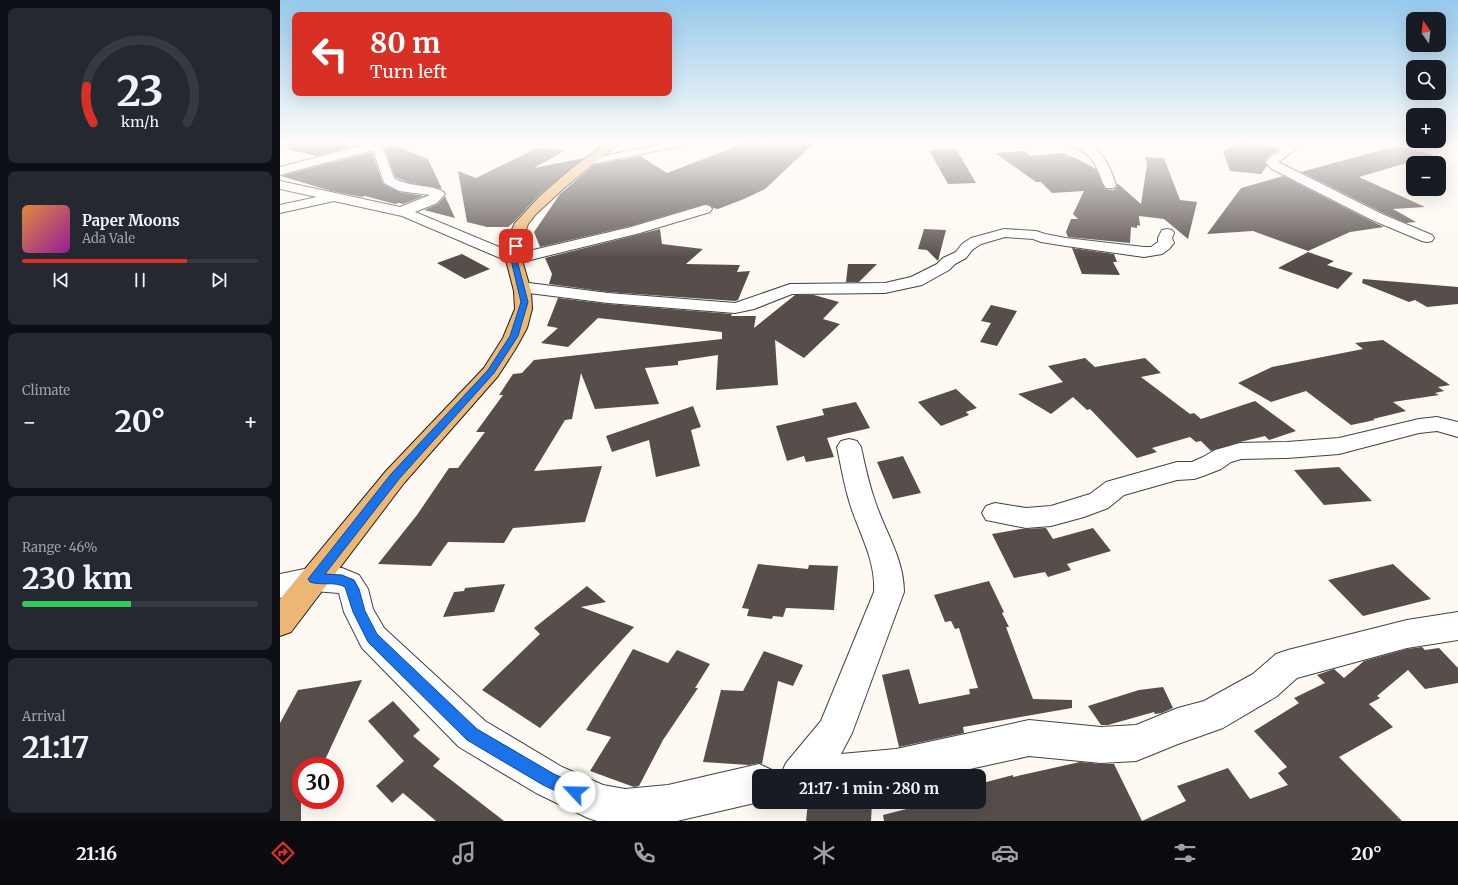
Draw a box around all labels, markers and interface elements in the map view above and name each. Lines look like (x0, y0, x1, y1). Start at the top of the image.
north arrow (1406, 12, 1446, 52)
map controls (1406, 12, 1446, 196)
text: 80 m (370, 25, 441, 61)
icon: left (304, 28, 356, 80)
text: Turn left (370, 60, 447, 83)
button: search (1406, 60, 1446, 100)
text: 23 (116, 65, 164, 117)
button: + (1406, 108, 1446, 148)
text: km/h (121, 113, 159, 131)
button: − (1406, 156, 1446, 196)
text: Paper Moons (82, 211, 180, 230)
pin (499, 229, 533, 263)
text: Ada Vale (82, 230, 135, 247)
icon: arrive (505, 235, 527, 257)
icon: previous (50, 269, 72, 291)
icon: pause (129, 269, 151, 291)
icon: next (208, 269, 230, 291)
text: Climate (22, 382, 70, 399)
text: 20° (115, 402, 165, 440)
text: − (22, 408, 37, 436)
text: + (243, 408, 258, 436)
text: Range · 46% (22, 539, 97, 556)
text: 230 km (22, 559, 132, 597)
text: Arrival (22, 708, 65, 725)
text: 21:17 (22, 728, 89, 766)
speed limit sign: 30 (292, 757, 344, 809)
position arrow (554, 771, 596, 813)
text: 21:17 · 1 min · 280 m (799, 779, 939, 798)
icon: directions (269, 839, 297, 867)
icon: music (450, 839, 478, 867)
icon: phone (630, 839, 658, 867)
icon: climate (810, 839, 838, 867)
icon: car (991, 839, 1019, 867)
icon: filters (1171, 839, 1199, 867)
text: 21:16 (76, 842, 117, 865)
text: 20° (1351, 842, 1382, 865)

